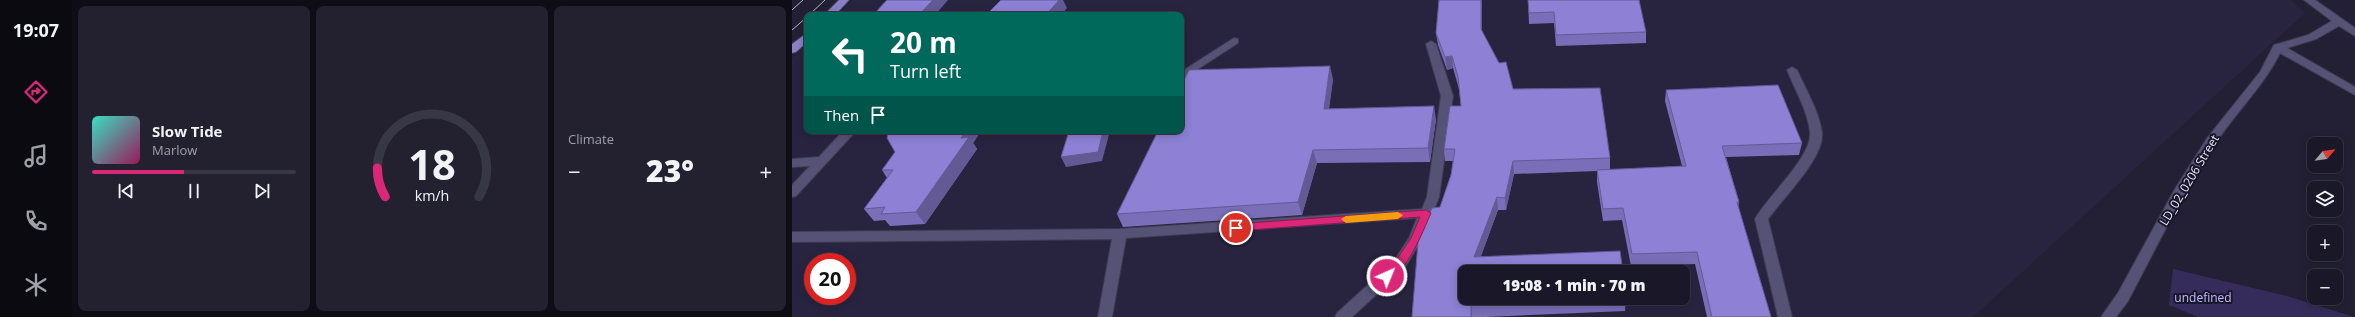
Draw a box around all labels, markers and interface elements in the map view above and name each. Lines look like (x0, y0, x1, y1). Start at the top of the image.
text: 19:07 (13, 18, 59, 42)
text: 20 m (890, 23, 957, 61)
icon: left (824, 28, 876, 80)
text: Turn left (890, 59, 961, 83)
icon: directions (22, 78, 50, 106)
icon: arrive (867, 104, 889, 126)
text: Then (824, 105, 859, 125)
text: Slow Tide (152, 121, 222, 141)
text: Climate (568, 130, 614, 148)
street label: LD_02_0206 Street (2155, 131, 2223, 229)
text: 18 (408, 135, 456, 191)
north arrow (2307, 137, 2343, 173)
map controls (2307, 137, 2343, 305)
text: Marlow (152, 141, 197, 159)
icon: music (22, 142, 50, 170)
text: 23° (646, 150, 694, 191)
text: − (568, 156, 581, 186)
text: + (759, 156, 772, 186)
icon: previous (115, 180, 137, 202)
icon: pause (183, 180, 205, 202)
icon: next (251, 180, 273, 202)
button: layers (2307, 181, 2343, 217)
text: km/h (415, 185, 449, 204)
icon: phone (22, 207, 50, 235)
pin (1219, 211, 1253, 245)
icon: arrive (1225, 217, 1247, 239)
button: + (2307, 225, 2343, 261)
speed limit sign: 20 (804, 253, 856, 305)
position arrow (1366, 255, 1408, 297)
button: − (2307, 269, 2343, 305)
icon: climate (22, 271, 50, 299)
text: 19:08 · 1 min · 70 m (1503, 275, 1645, 295)
park label: undefined (2174, 289, 2232, 306)

